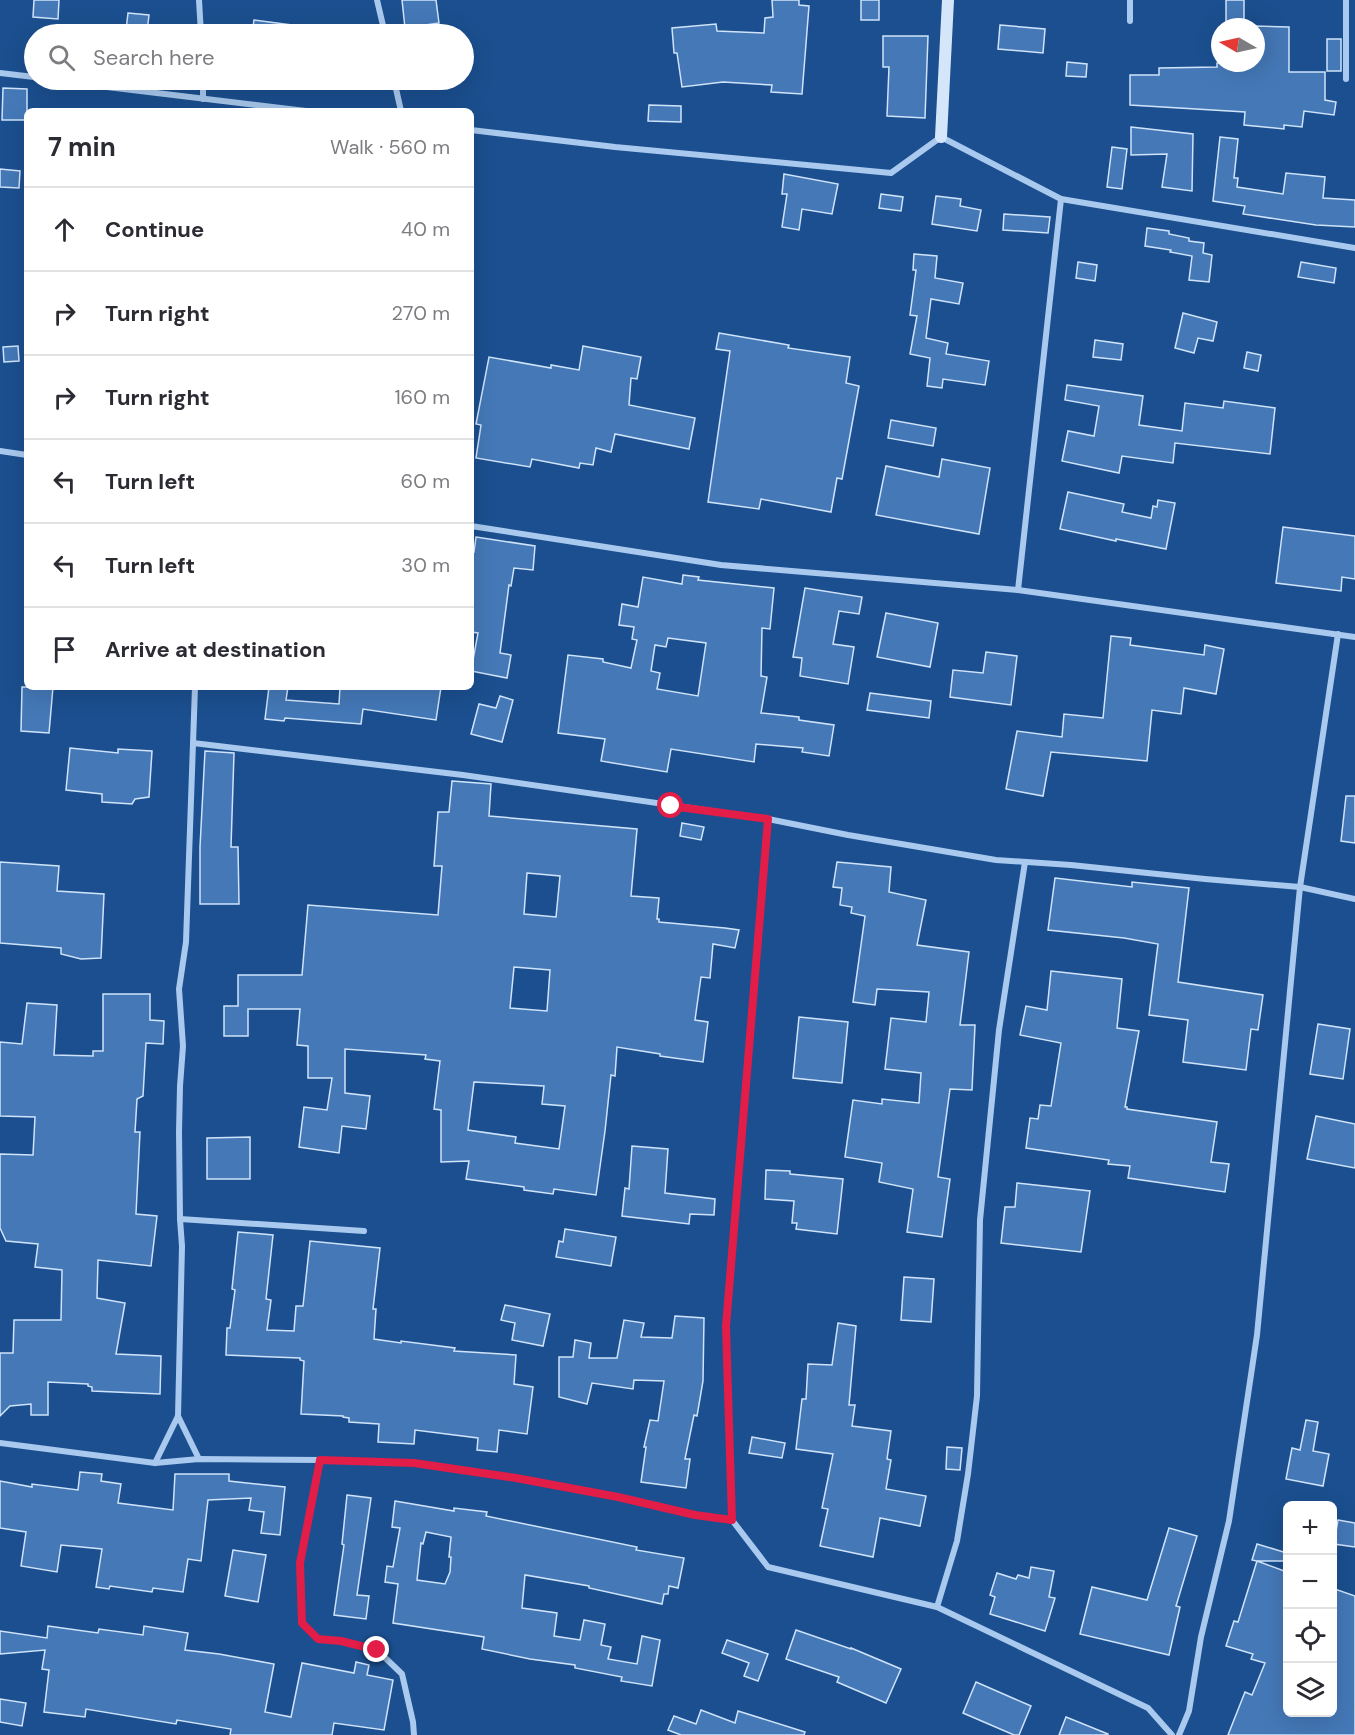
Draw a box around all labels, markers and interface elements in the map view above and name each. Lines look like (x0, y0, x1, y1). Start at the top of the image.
north arrow (1211, 18, 1265, 72)
search box (24, 24, 474, 90)
icon: search (45, 41, 78, 74)
text: Search here (93, 43, 214, 72)
text: 7 min (48, 130, 116, 164)
text: Walk · 560 m (330, 134, 450, 160)
icon: ahead (48, 213, 81, 246)
text: Continue (105, 215, 204, 244)
text: 40 m (401, 216, 450, 242)
icon: right (48, 297, 81, 330)
text: Turn right (105, 299, 210, 328)
text: 270 m (392, 300, 450, 326)
icon: right (48, 381, 81, 414)
text: Turn right (105, 383, 210, 412)
text: 160 m (394, 384, 450, 410)
icon: left (48, 465, 81, 498)
text: Turn left (105, 467, 195, 496)
text: 60 m (401, 468, 450, 494)
icon: left (48, 549, 81, 582)
text: Turn left (105, 551, 195, 580)
text: 30 m (401, 552, 450, 578)
icon: arrive (48, 633, 81, 666)
text: Arrive at destination (105, 635, 326, 664)
route start (657, 792, 683, 818)
map controls (1283, 1501, 1337, 1717)
button: + (1283, 1501, 1337, 1555)
button: − (1283, 1555, 1337, 1609)
button: locate (1283, 1609, 1337, 1663)
route end (363, 1636, 389, 1662)
button: layers (1283, 1663, 1337, 1717)

